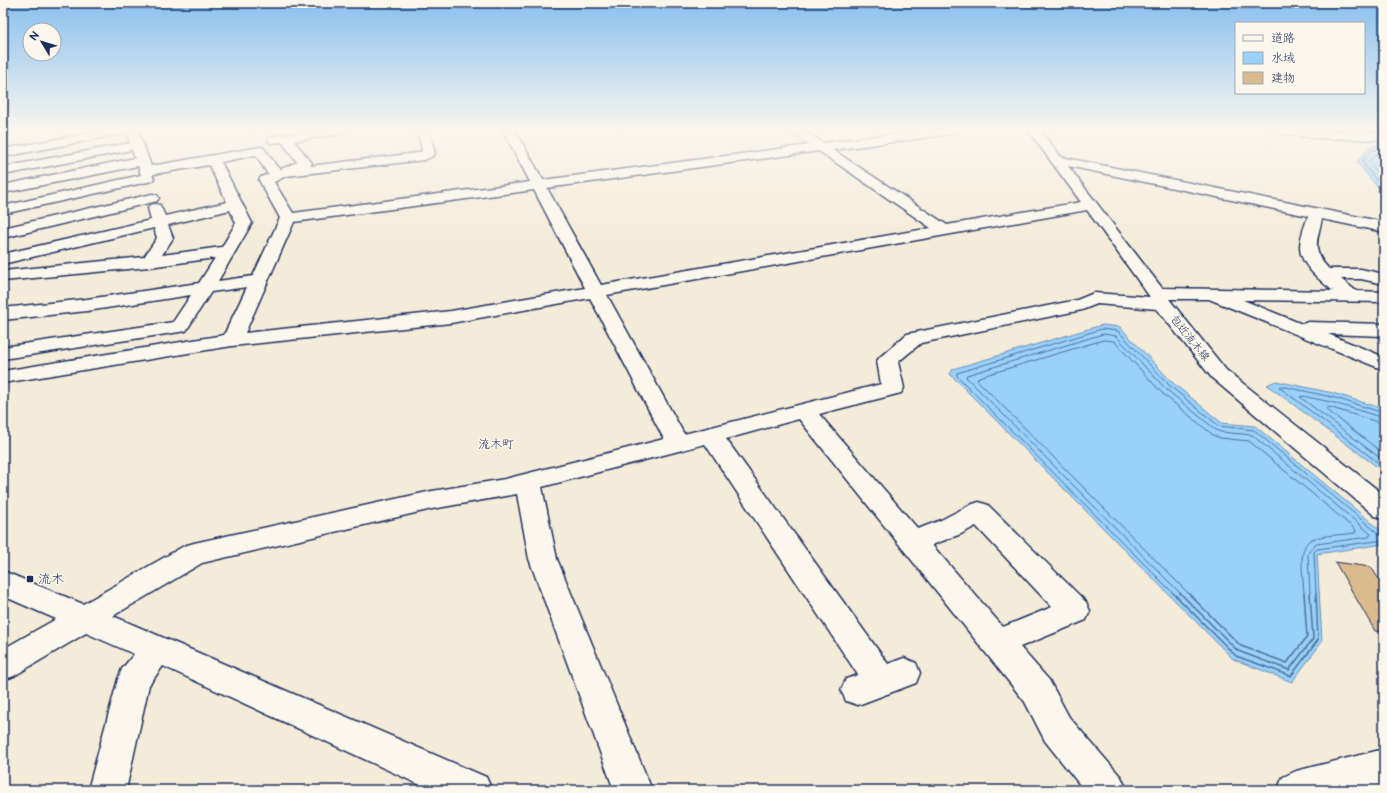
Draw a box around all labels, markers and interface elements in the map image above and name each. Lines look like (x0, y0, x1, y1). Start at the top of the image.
north arrow (22, 22, 62, 62)
legend (1235, 22, 1365, 94)
text: N (27, 29, 42, 43)
text: 道路 (1271, 31, 1295, 46)
text: 水域 (1271, 51, 1295, 66)
text: 建物 (1271, 71, 1295, 86)
street label: 包近流木線 (1168, 313, 1212, 363)
district label: 流木町 (478, 437, 514, 452)
place label: 流木 (38, 571, 64, 587)
marker: 流木 (25, 574, 35, 584)

